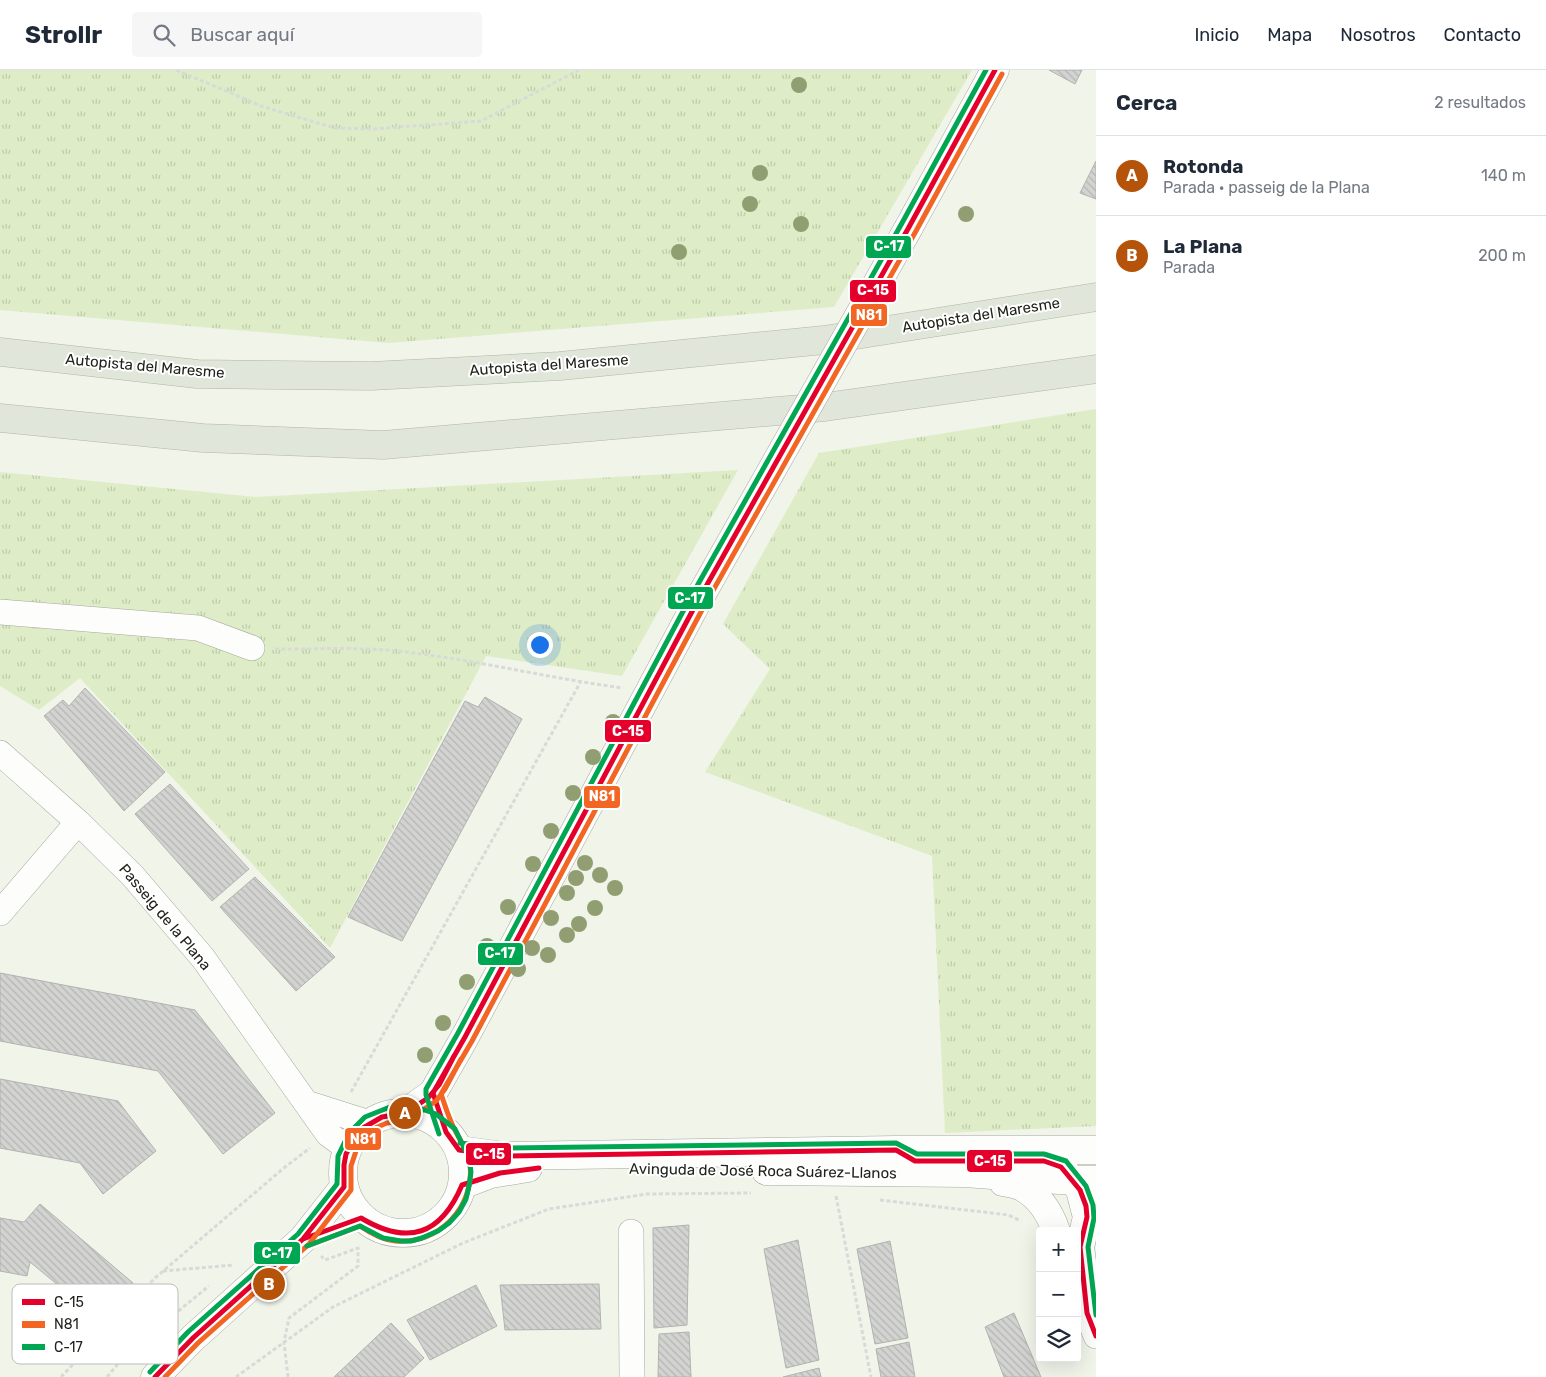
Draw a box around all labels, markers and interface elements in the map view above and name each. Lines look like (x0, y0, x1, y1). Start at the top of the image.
search box (132, 12, 482, 57)
text: Strollr (25, 21, 102, 49)
icon: search (150, 21, 178, 49)
text: Buscar aquí (190, 23, 294, 46)
text: Inicio (1194, 24, 1239, 46)
text: Mapa (1267, 24, 1312, 46)
text: Nosotros (1340, 24, 1416, 46)
text: Contacto (1444, 24, 1521, 46)
text: Cerca (1116, 90, 1177, 115)
text: 2 resultados (1434, 93, 1526, 112)
text: Rotonda (1163, 155, 1243, 178)
text: A (1126, 166, 1138, 185)
text: 140 m (1481, 166, 1526, 185)
text: Parada · passeig de la Plana (1163, 178, 1370, 197)
line badge: C-17 (865, 235, 912, 259)
text: La Plana (1163, 235, 1243, 258)
text: C-17 (873, 238, 905, 255)
text: B (1126, 246, 1138, 265)
text: 200 m (1478, 246, 1526, 265)
text: Parada (1163, 258, 1215, 277)
line badge: C-15 (849, 279, 897, 303)
text: C-15 (857, 282, 889, 299)
street label: Autopista del Maresme (901, 294, 1061, 336)
line badge: N81 (850, 303, 888, 327)
text: N81 (856, 307, 882, 324)
street label: Autopista del Maresme (65, 350, 225, 382)
street label: Autopista del Maresme (469, 350, 629, 380)
line badge: C-17 (667, 586, 714, 610)
text: C-17 (674, 590, 706, 607)
your location (527, 632, 553, 658)
line badge: C-15 (604, 719, 652, 743)
text: C-15 (612, 723, 644, 740)
line badge: N81 (583, 785, 621, 809)
text: N81 (589, 788, 615, 805)
street label: Passeig de la Plana (115, 860, 215, 974)
line badge: C-17 (477, 942, 524, 966)
text: C-17 (484, 945, 516, 962)
pin: A (389, 1094, 421, 1132)
line badge: N81 (344, 1127, 382, 1151)
text: N81 (350, 1131, 376, 1148)
line badge: C-15 (465, 1142, 512, 1166)
text: C-15 (473, 1146, 505, 1163)
line badge: C-15 (966, 1149, 1013, 1173)
text: C-15 (974, 1153, 1006, 1170)
street label: Avinguda de José Roca Suárez-Llanos (629, 1160, 897, 1182)
map controls (1036, 1227, 1081, 1362)
button: + (1036, 1227, 1081, 1272)
line badge: C-17 (253, 1241, 301, 1265)
text: C-17 (261, 1245, 293, 1262)
pin: B (253, 1265, 285, 1303)
button: − (1036, 1272, 1081, 1317)
legend (12, 1284, 178, 1364)
text: C-15 (54, 1294, 84, 1311)
text: N81 (54, 1316, 79, 1333)
button: layers (1036, 1317, 1081, 1362)
text: C-17 (54, 1339, 83, 1356)

